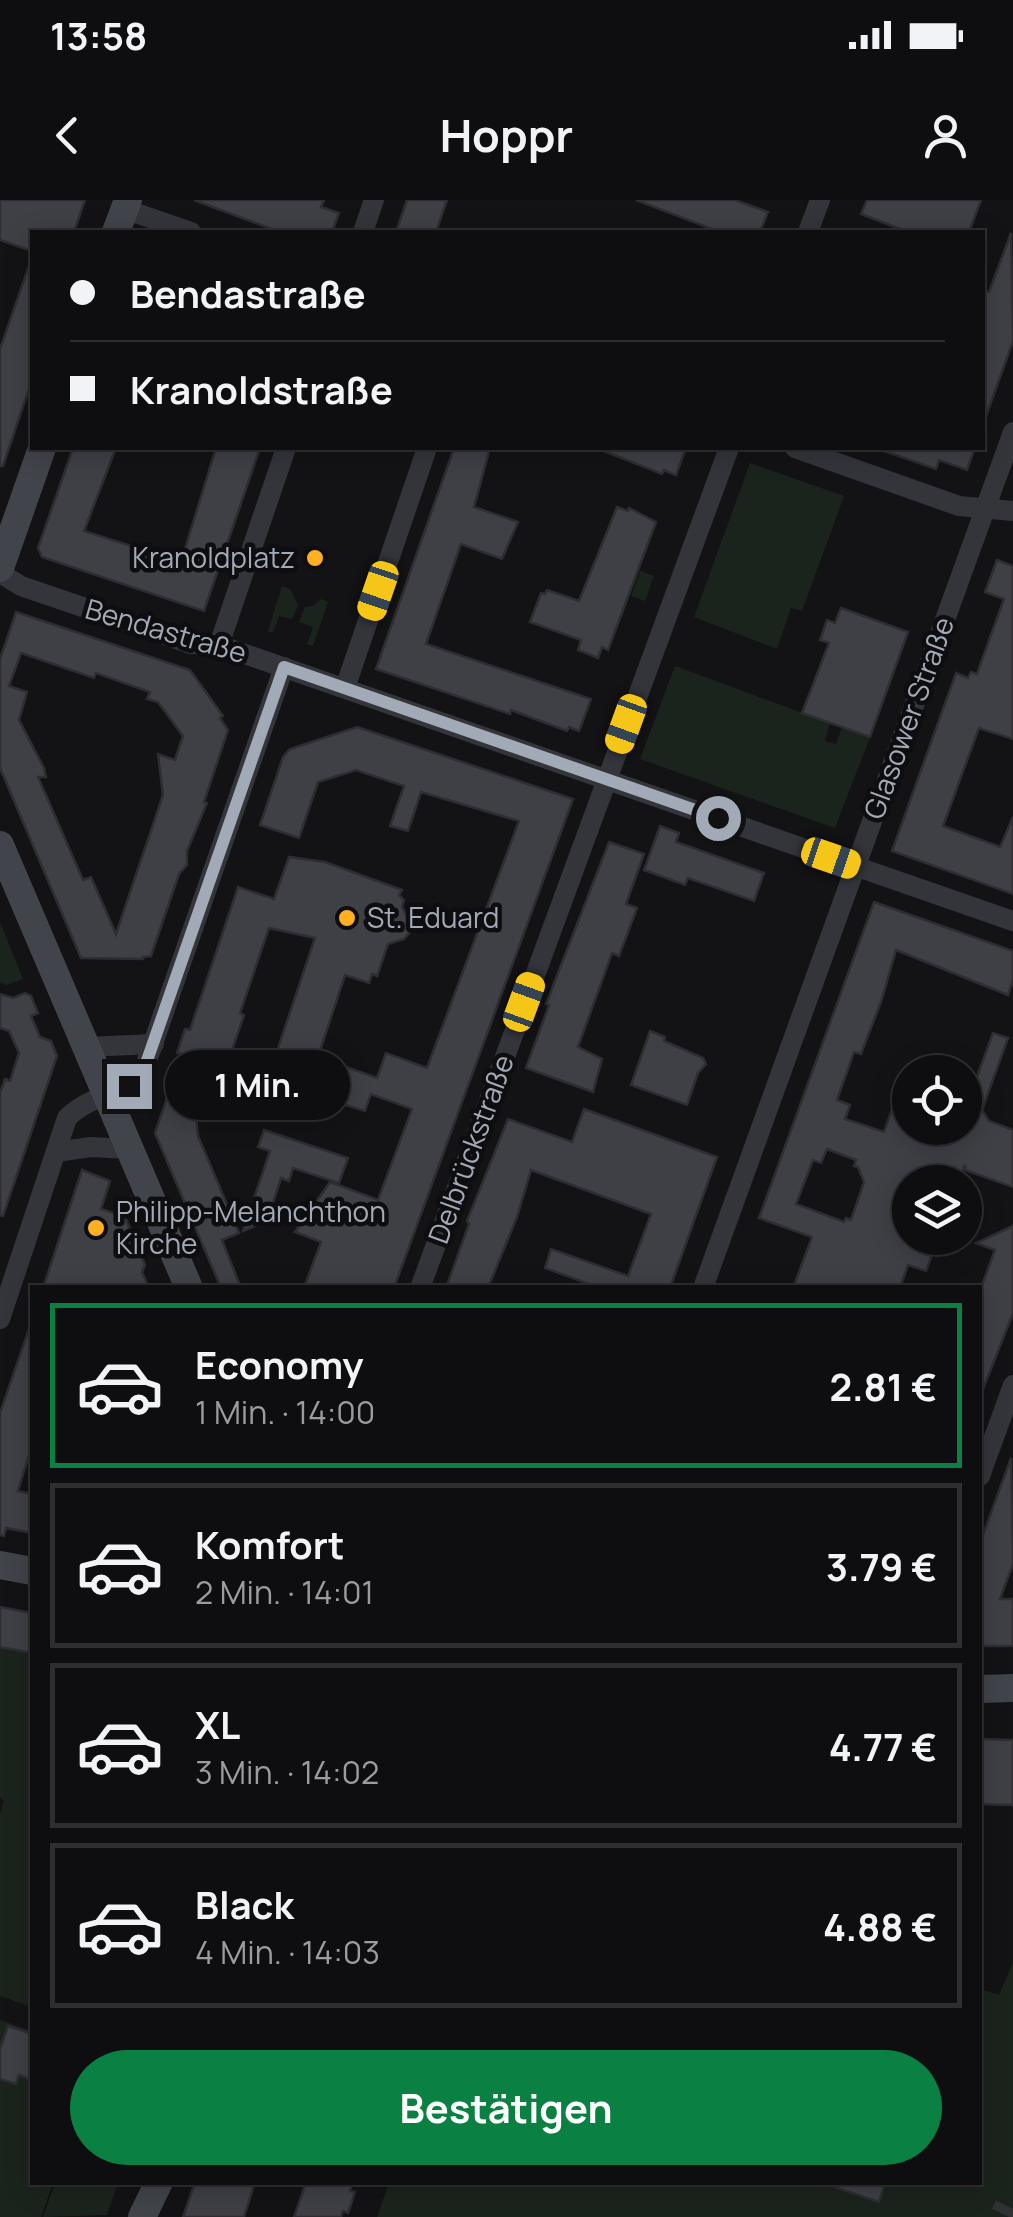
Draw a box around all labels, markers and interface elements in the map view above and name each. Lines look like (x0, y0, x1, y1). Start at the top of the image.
text: 13:58 (50, 9, 147, 61)
text: Hoppr (440, 104, 573, 166)
icon: back (40, 108, 95, 163)
icon: person (918, 108, 973, 163)
text: Bendastraße (130, 267, 366, 319)
text: Kranoldstraße (130, 363, 393, 415)
place label: Kranoldplatz (132, 538, 295, 576)
marker: Kranoldplatz (304, 547, 326, 569)
car (354, 558, 402, 624)
street label: Bendastraße (81, 589, 251, 671)
street label: Glasower Straße (854, 611, 962, 824)
car (602, 691, 650, 757)
route start (696, 796, 741, 841)
car (798, 834, 864, 882)
place label: St. Eduard (367, 898, 499, 936)
marker: St. Eduard (336, 907, 358, 929)
car (500, 969, 548, 1035)
street label: Delbrückstraße (418, 1049, 522, 1248)
callout: 1 Min. (164, 1051, 349, 1121)
map controls (892, 1055, 982, 1255)
button: locate (892, 1055, 982, 1145)
text: 1 Min. (214, 1063, 301, 1107)
route end (107, 1064, 152, 1109)
button: layers (892, 1165, 982, 1255)
place label: Philipp-Melanchthon Kirche (116, 1192, 386, 1262)
marker: Philipp-Melanchthon Kirche (85, 1217, 107, 1239)
text: Economy (195, 1338, 364, 1390)
icon: car (75, 1341, 165, 1431)
text: 2.81 € (829, 1360, 937, 1412)
text: 1 Min. · 14:00 (195, 1390, 375, 1434)
text: Komfort (195, 1518, 344, 1570)
icon: car (75, 1521, 165, 1611)
text: 3.79 € (826, 1540, 937, 1592)
text: 2 Min. · 14:01 (195, 1570, 374, 1614)
text: XL (195, 1698, 240, 1750)
icon: car (75, 1701, 165, 1791)
text: 4.77 € (829, 1720, 937, 1772)
text: 3 Min. · 14:02 (195, 1750, 379, 1794)
text: Black (195, 1878, 294, 1930)
icon: car (75, 1881, 165, 1971)
text: 4.88 € (823, 1900, 937, 1952)
text: 4 Min. · 14:03 (195, 1930, 380, 1974)
button: Bestätigen (70, 2050, 942, 2165)

